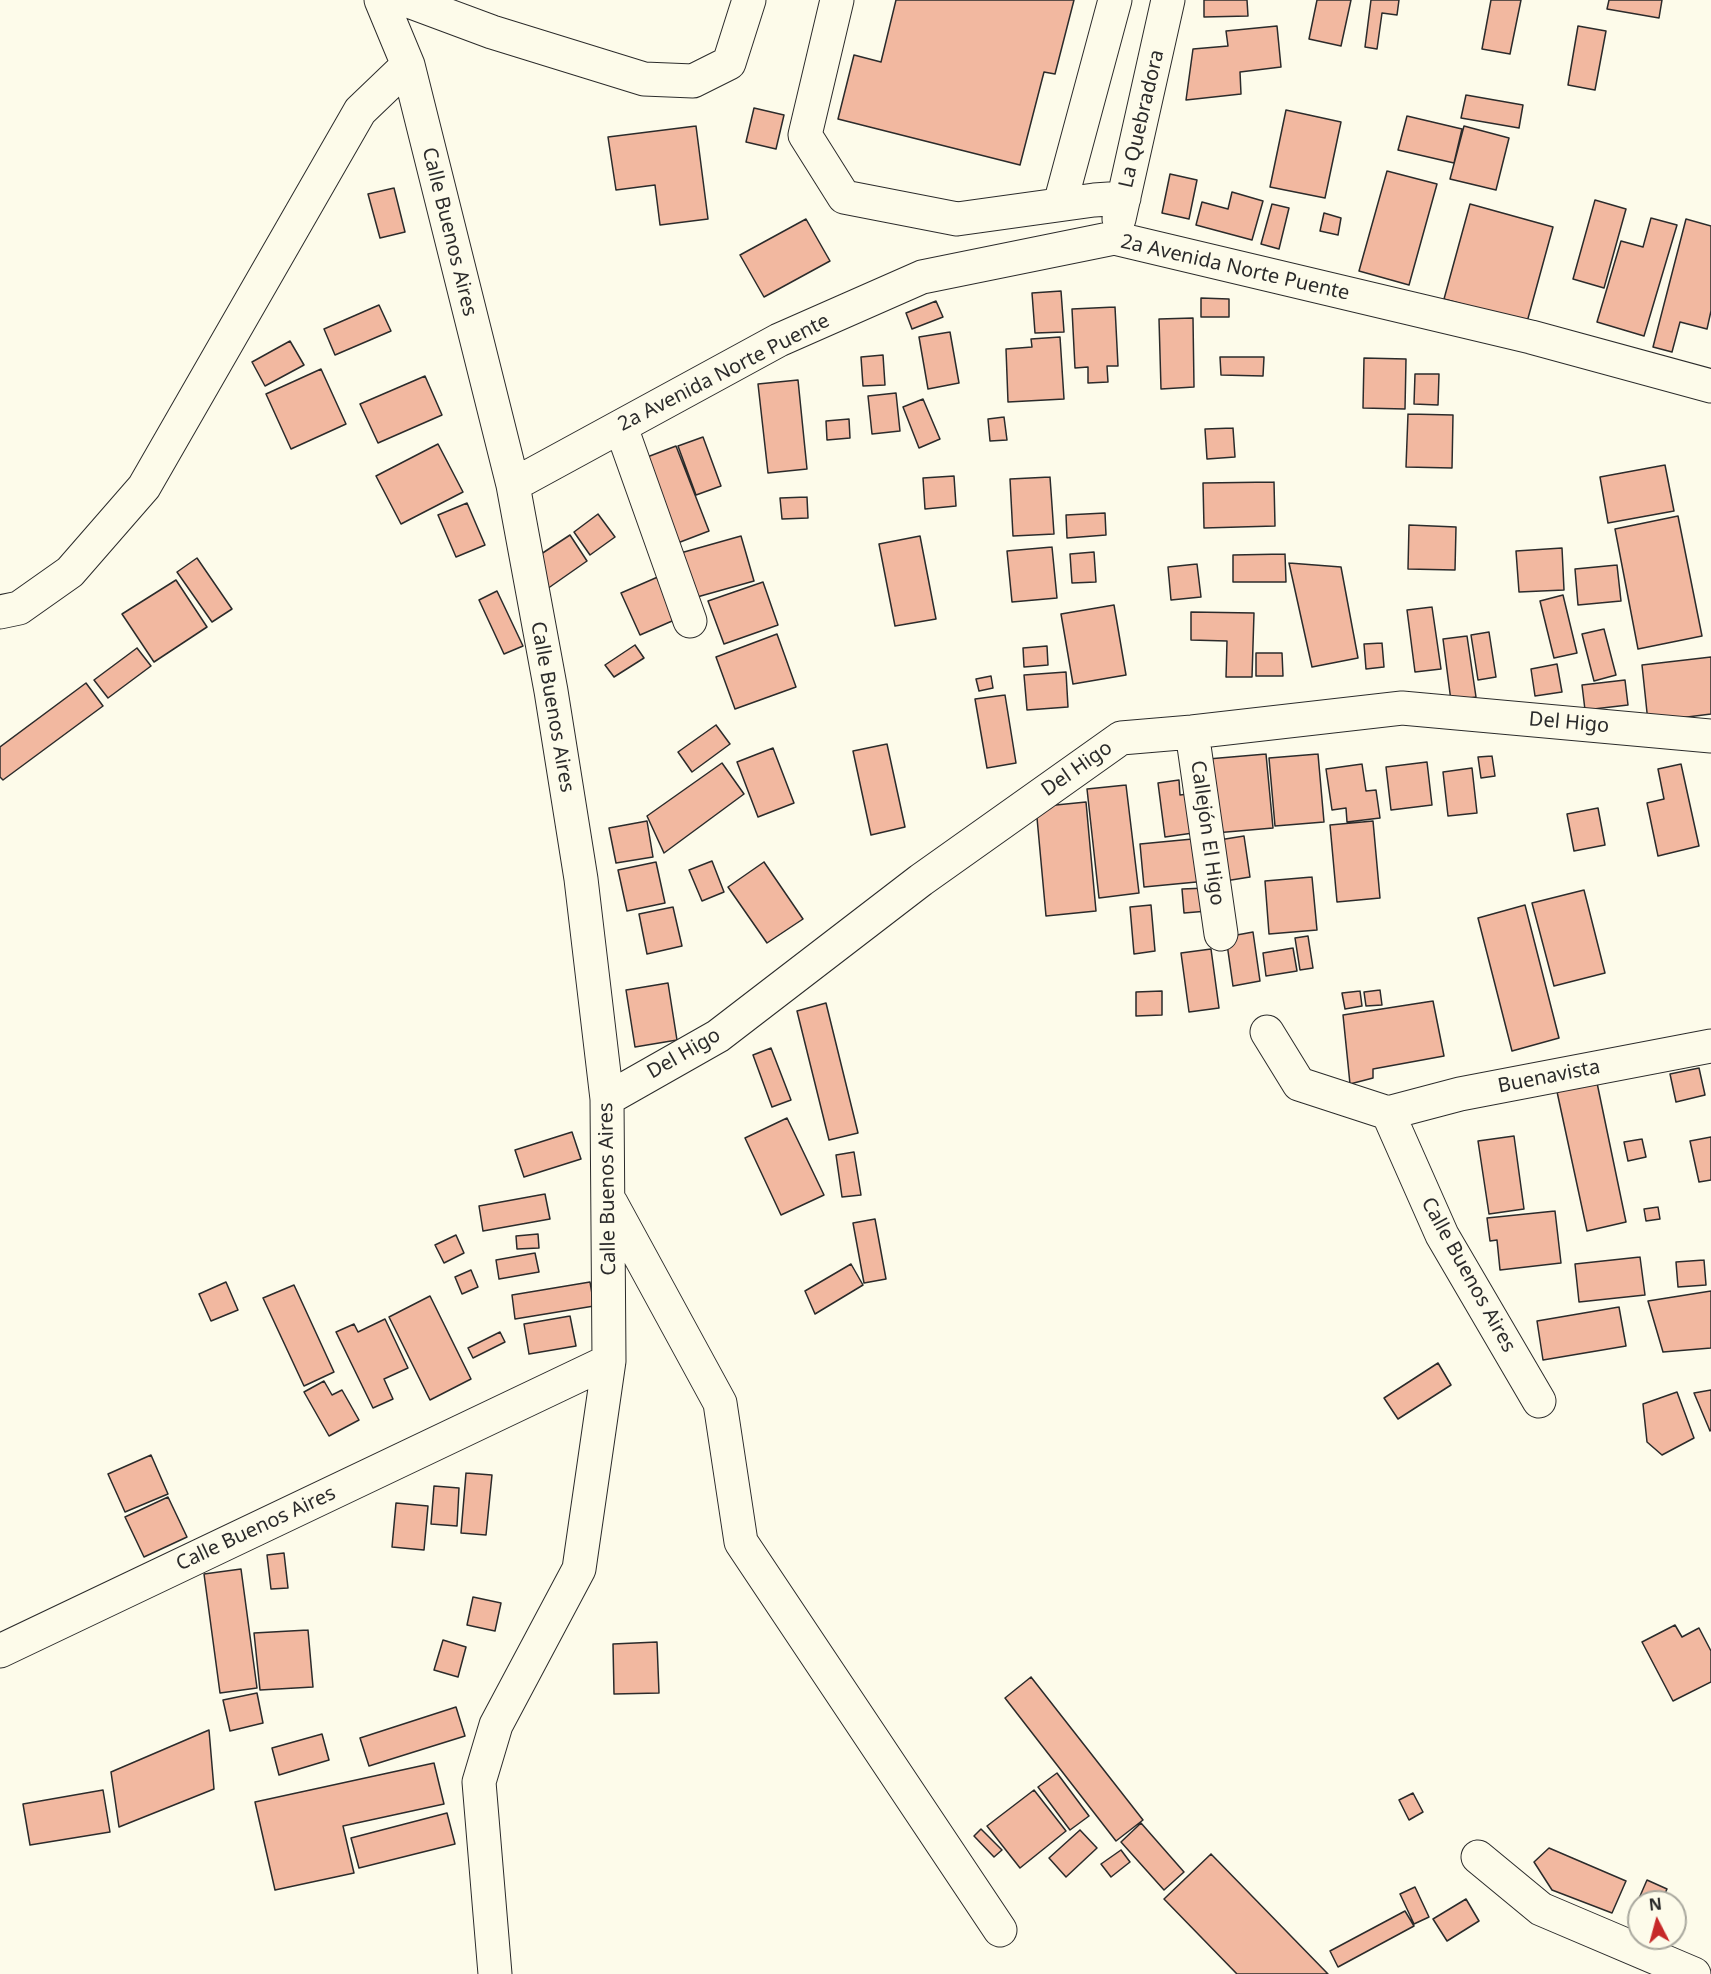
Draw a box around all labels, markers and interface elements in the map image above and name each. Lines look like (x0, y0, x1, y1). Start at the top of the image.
street label: La Quebradora (1114, 48, 1170, 190)
street label: Calle Buenos Aires (416, 145, 482, 319)
street label: 2a Avenida Norte Puente (1118, 230, 1352, 306)
street label: 2a Avenida Norte Puente (614, 309, 834, 437)
street label: Calle Buenos Aires (525, 620, 579, 794)
street label: Del Higo (1528, 708, 1610, 738)
street label: Del Higo (1037, 736, 1117, 802)
street label: Callejón El Higo (1185, 759, 1229, 907)
street label: Del Higo (643, 1023, 725, 1085)
street label: Buenavista (1496, 1055, 1602, 1099)
street label: Calle Buenos Aires (594, 1102, 622, 1276)
street label: Calle Buenos Aires (1416, 1193, 1520, 1357)
street label: Calle Buenos Aires (172, 1482, 340, 1576)
north arrow (1627, 1890, 1687, 1950)
text: N (1648, 1892, 1663, 1916)

